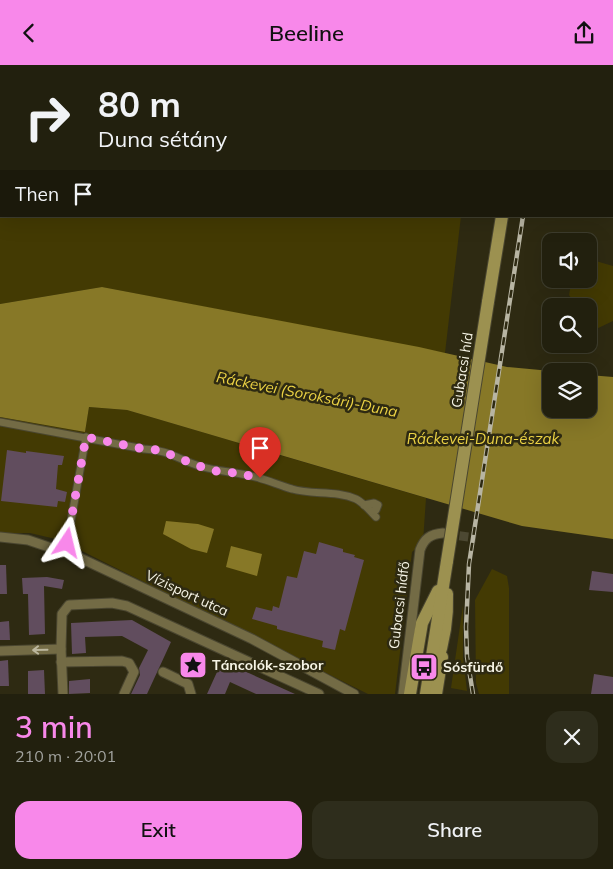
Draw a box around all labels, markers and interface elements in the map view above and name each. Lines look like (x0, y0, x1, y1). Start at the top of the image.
icon: back (15, 19, 43, 47)
text: Beeline (269, 19, 344, 47)
icon: share (570, 19, 598, 47)
text: 80 m (98, 82, 181, 126)
icon: right (15, 85, 80, 150)
text: Duna sétány (98, 125, 227, 153)
icon: arrive (69, 180, 97, 208)
text: Then (15, 182, 59, 206)
map controls (542, 233, 597, 418)
button: sound (542, 233, 597, 288)
button: search (542, 298, 597, 353)
street label: Gubacsi híd (447, 331, 477, 409)
button: layers (542, 363, 597, 418)
water label: Ráckevei (Soroksári)-Duna (215, 367, 399, 421)
pin (239, 427, 281, 478)
water label: Ráckevei-Duna-észak (407, 429, 561, 448)
icon: arrive (246, 434, 274, 462)
position arrow (40, 516, 92, 568)
street label: Gubacsi hídfő (385, 560, 413, 650)
street label: Vízisport utca (143, 566, 231, 620)
one-way arrow (32, 645, 48, 655)
place icon: Táncolók-szobor (178, 650, 208, 680)
bus stop icon: Sósfürdő (409, 652, 439, 682)
place label: Táncolók-szobor (212, 656, 324, 674)
place label: Sósfürdő (443, 658, 503, 676)
text: 3 min (15, 708, 93, 746)
button: close (546, 711, 598, 763)
text: 210 m · 20:01 (15, 746, 116, 766)
button: Exit (15, 801, 302, 859)
button: Share (312, 801, 598, 859)

